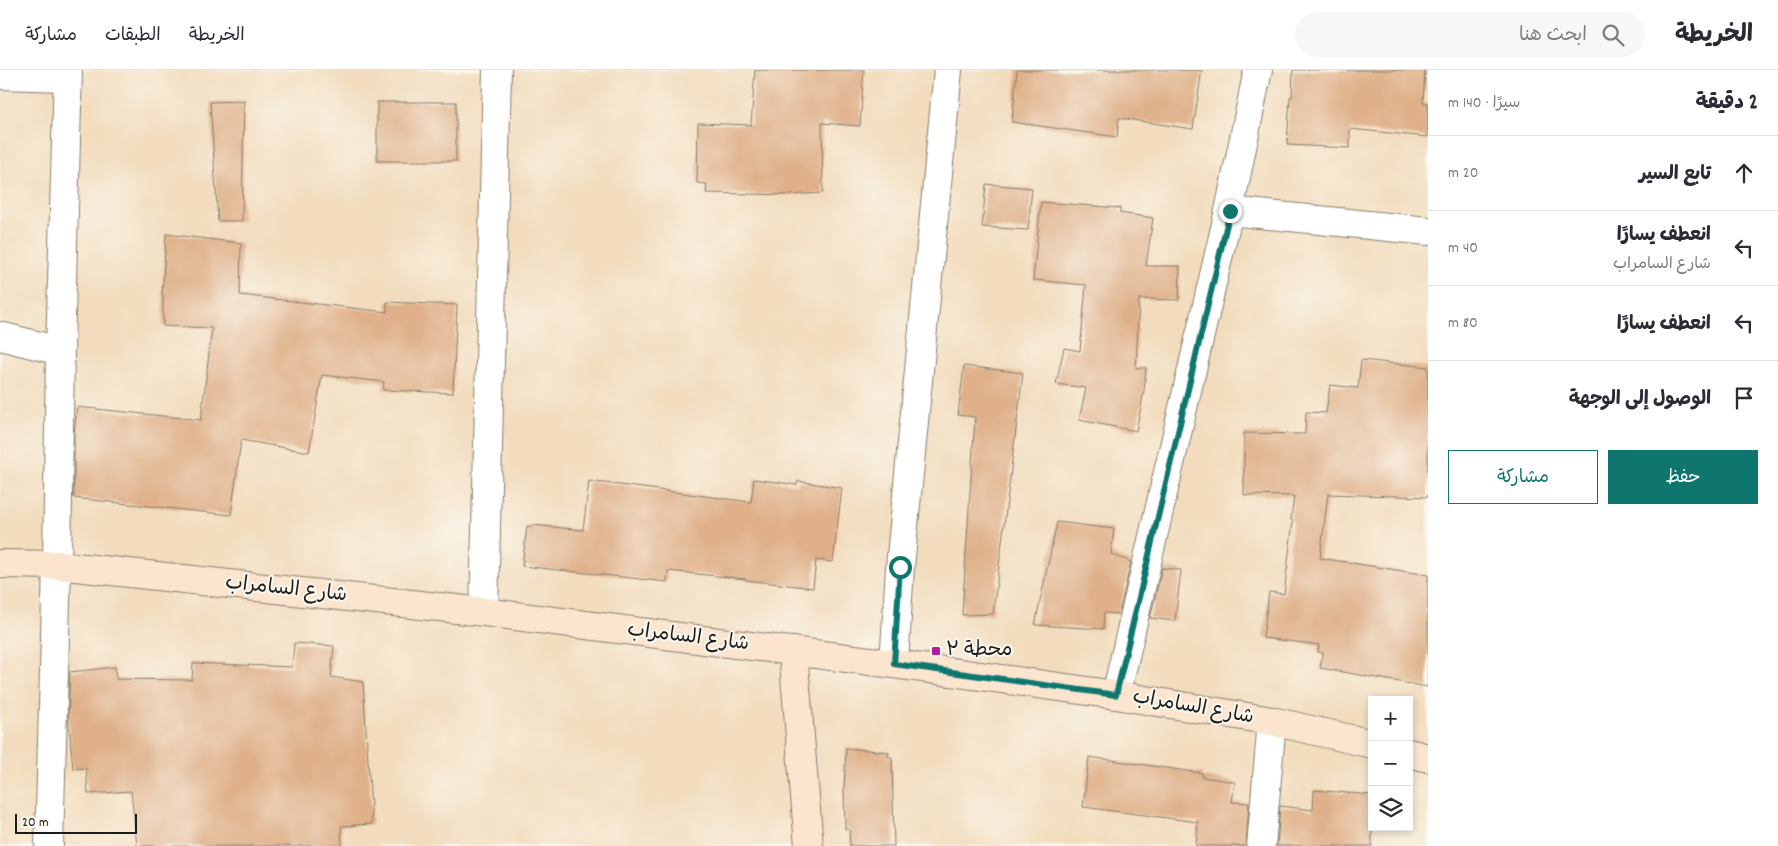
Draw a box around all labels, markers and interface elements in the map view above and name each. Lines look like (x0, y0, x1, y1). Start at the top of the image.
search box (1295, 12, 1645, 57)
text: الخريطة (1675, 19, 1753, 53)
icon: search (1599, 21, 1627, 49)
text: ابحث هنا (1519, 23, 1587, 50)
text: مشاركة (25, 24, 77, 49)
text: الطبقات (105, 24, 161, 49)
text: الخريطة (189, 24, 245, 49)
text: 2 دقيقة (1696, 89, 1758, 119)
text: سيرًا · 140 m (1448, 92, 1520, 115)
icon: ahead (1730, 159, 1758, 187)
text: 20 m (1448, 162, 1478, 185)
text: تابع السير (1639, 162, 1711, 189)
route end (1219, 200, 1242, 223)
text: انعطف يسارًا (1617, 223, 1711, 250)
icon: left (1730, 234, 1758, 262)
text: 40 m (1448, 237, 1478, 260)
text: شارع السامراب (1613, 253, 1711, 276)
icon: left (1730, 309, 1758, 337)
text: 80 m (1448, 312, 1478, 335)
text: انعطف يسارًا (1617, 312, 1711, 339)
icon: arrive (1730, 384, 1758, 412)
text: الوصول إلى الوجهة (1569, 387, 1711, 414)
button: مشاركة (1448, 450, 1598, 504)
button: حفظ (1608, 450, 1758, 504)
route start (889, 556, 912, 579)
street label: شارع السامراب (224, 570, 348, 610)
street label: شارع السامراب (626, 617, 750, 659)
place label: محطة ٣ (946, 637, 1013, 665)
marker: محطة ٣ (930, 645, 942, 657)
street label: شارع السامراب (1130, 684, 1256, 732)
map controls (1368, 696, 1413, 831)
button: + (1368, 696, 1413, 741)
button: − (1368, 741, 1413, 786)
button: layers (1368, 786, 1413, 831)
scale bar (15, 811, 138, 834)
text: 20 m (22, 813, 49, 833)

